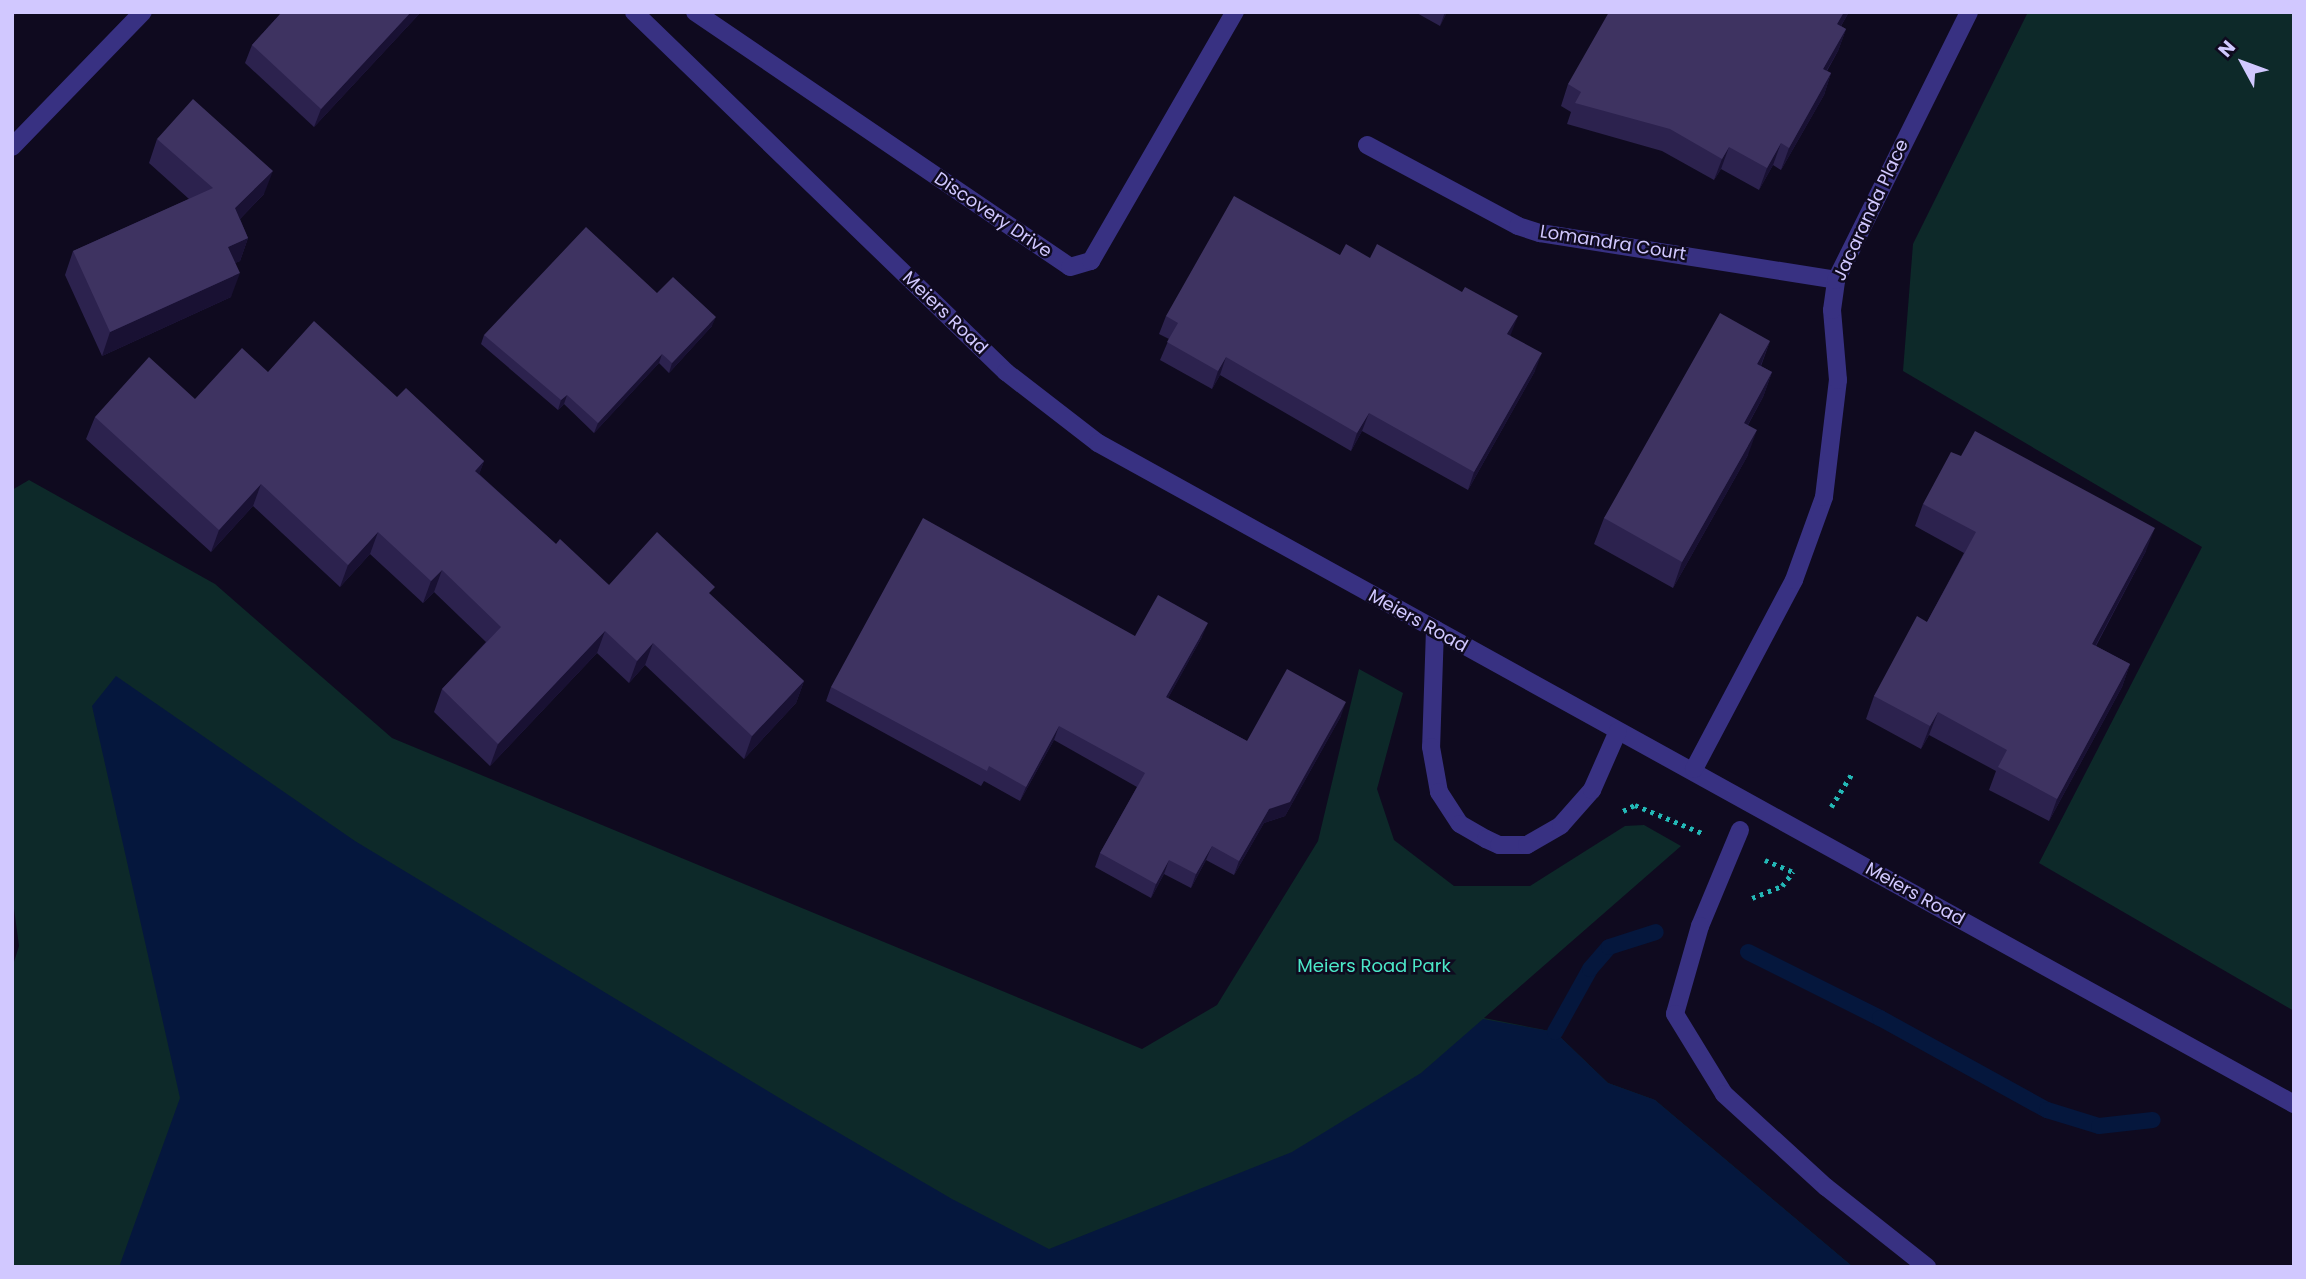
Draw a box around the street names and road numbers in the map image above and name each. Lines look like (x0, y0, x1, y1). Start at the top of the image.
street label: Jacaranda Place (1829, 136, 1913, 284)
street label: Discovery Drive (930, 168, 1056, 262)
street label: Lomandra Court (1538, 221, 1688, 265)
street label: Meiers Road (898, 267, 992, 359)
street label: Meiers Road (1365, 585, 1471, 657)
street label: Meiers Road (1862, 858, 1968, 930)

